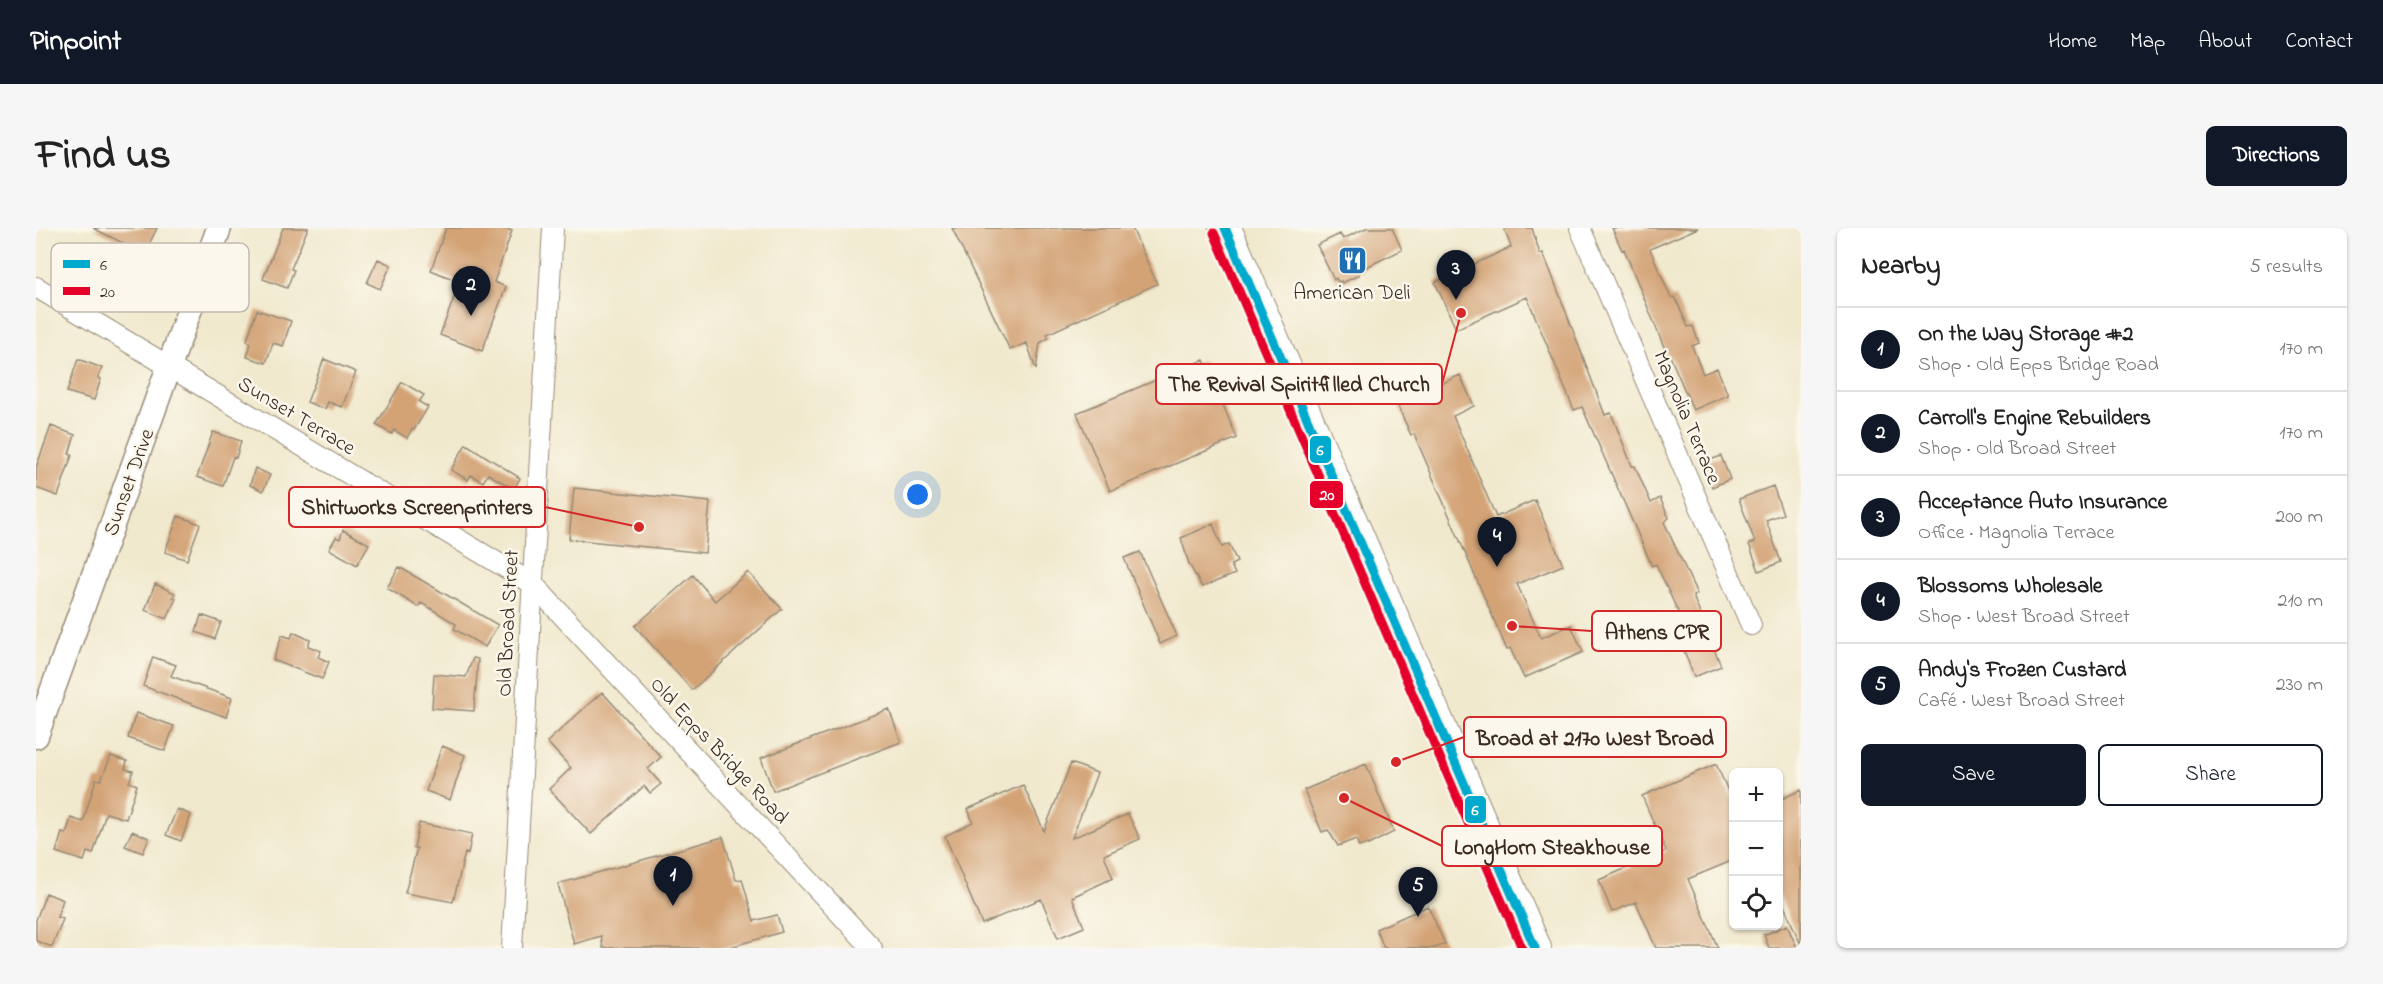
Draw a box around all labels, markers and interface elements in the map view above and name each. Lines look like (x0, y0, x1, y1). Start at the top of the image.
text: Pinpoint (30, 22, 121, 63)
text: Home (2048, 27, 2097, 57)
text: Map (2130, 27, 2165, 57)
text: About (2198, 27, 2252, 57)
text: Contact (2285, 27, 2353, 57)
text: Find us (36, 126, 171, 187)
button: Directions (2206, 126, 2347, 186)
legend (51, 243, 249, 312)
restaurant icon: American Deli (1336, 245, 1368, 277)
text: Nearby (1861, 248, 1940, 286)
pin: 3 (1436, 250, 1476, 300)
text: 5 results (2250, 253, 2323, 282)
text: 6 (100, 254, 107, 278)
pin: 2 (452, 266, 490, 316)
place label: American Deli (1293, 279, 1411, 309)
text: 20 (100, 281, 115, 305)
text: On the Way Storage #2 (1918, 319, 2133, 351)
text: 1 (1877, 335, 1884, 364)
text: 170 m (2279, 335, 2323, 364)
street label: Magnolia Terrace (1643, 346, 1728, 491)
text: Shop · Old Epps Bridge Road (1918, 351, 2159, 380)
callout: The Revival Spiritfilled Church (1156, 364, 1442, 404)
street label: Sunset Terrace (231, 370, 361, 464)
text: The Revival Spiritfilled Church (1168, 370, 1430, 402)
text: Carroll's Engine Rebuilders (1918, 403, 2151, 435)
text: 2 (1876, 419, 1885, 448)
text: 170 m (2279, 419, 2323, 448)
street label: Sunset Drive (97, 424, 163, 540)
line badge: 6 (1309, 435, 1332, 464)
text: Shop · Old Broad Street (1918, 435, 2116, 464)
text: 6 (1315, 439, 1324, 463)
your location (903, 480, 932, 509)
line badge: 20 (1309, 480, 1344, 509)
text: 20 (1319, 484, 1335, 508)
callout: Shirtworks Screenprinters (289, 487, 545, 527)
text: Acceptance Auto Insurance (1918, 487, 2167, 519)
text: Shirtworks Screenprinters (301, 493, 533, 525)
text: 3 (1876, 503, 1885, 532)
text: 200 m (2275, 503, 2323, 532)
pin: 4 (1478, 518, 1516, 567)
text: Office · Magnolia Terrace (1918, 519, 2114, 548)
street label: Old Broad Street (490, 549, 528, 697)
text: Blossoms Wholesale (1918, 571, 2103, 603)
text: 4 (1876, 587, 1885, 616)
text: 210 m (2278, 587, 2323, 616)
text: Shop · West Broad Street (1918, 603, 2130, 632)
callout: Athens CPR (1592, 611, 1721, 651)
text: Athens CPR (1605, 618, 1710, 650)
text: Andy's Frozen Custard (1918, 655, 2126, 687)
street label: Old Epps Bridge Road (641, 671, 795, 833)
text: 5 (1875, 671, 1886, 700)
text: 230 m (2276, 671, 2323, 700)
text: Café · West Broad Street (1918, 687, 2125, 716)
callout: Broad at 2170 West Broad (1464, 717, 1726, 757)
text: Broad at 2170 West Broad (1475, 724, 1715, 756)
button: Save (1861, 744, 2086, 806)
button: Share (2098, 744, 2323, 806)
map controls (1729, 768, 1783, 930)
button: + (1729, 768, 1783, 822)
line badge: 6 (1464, 795, 1487, 824)
text: 6 (1470, 799, 1479, 823)
button: − (1729, 822, 1783, 876)
callout: LongHorn Steakhouse (1442, 826, 1662, 866)
text: LongHorn Steakhouse (1454, 833, 1651, 866)
pin: 1 (654, 856, 692, 906)
pin: 5 (1398, 868, 1438, 917)
button: locate (1729, 876, 1783, 930)

